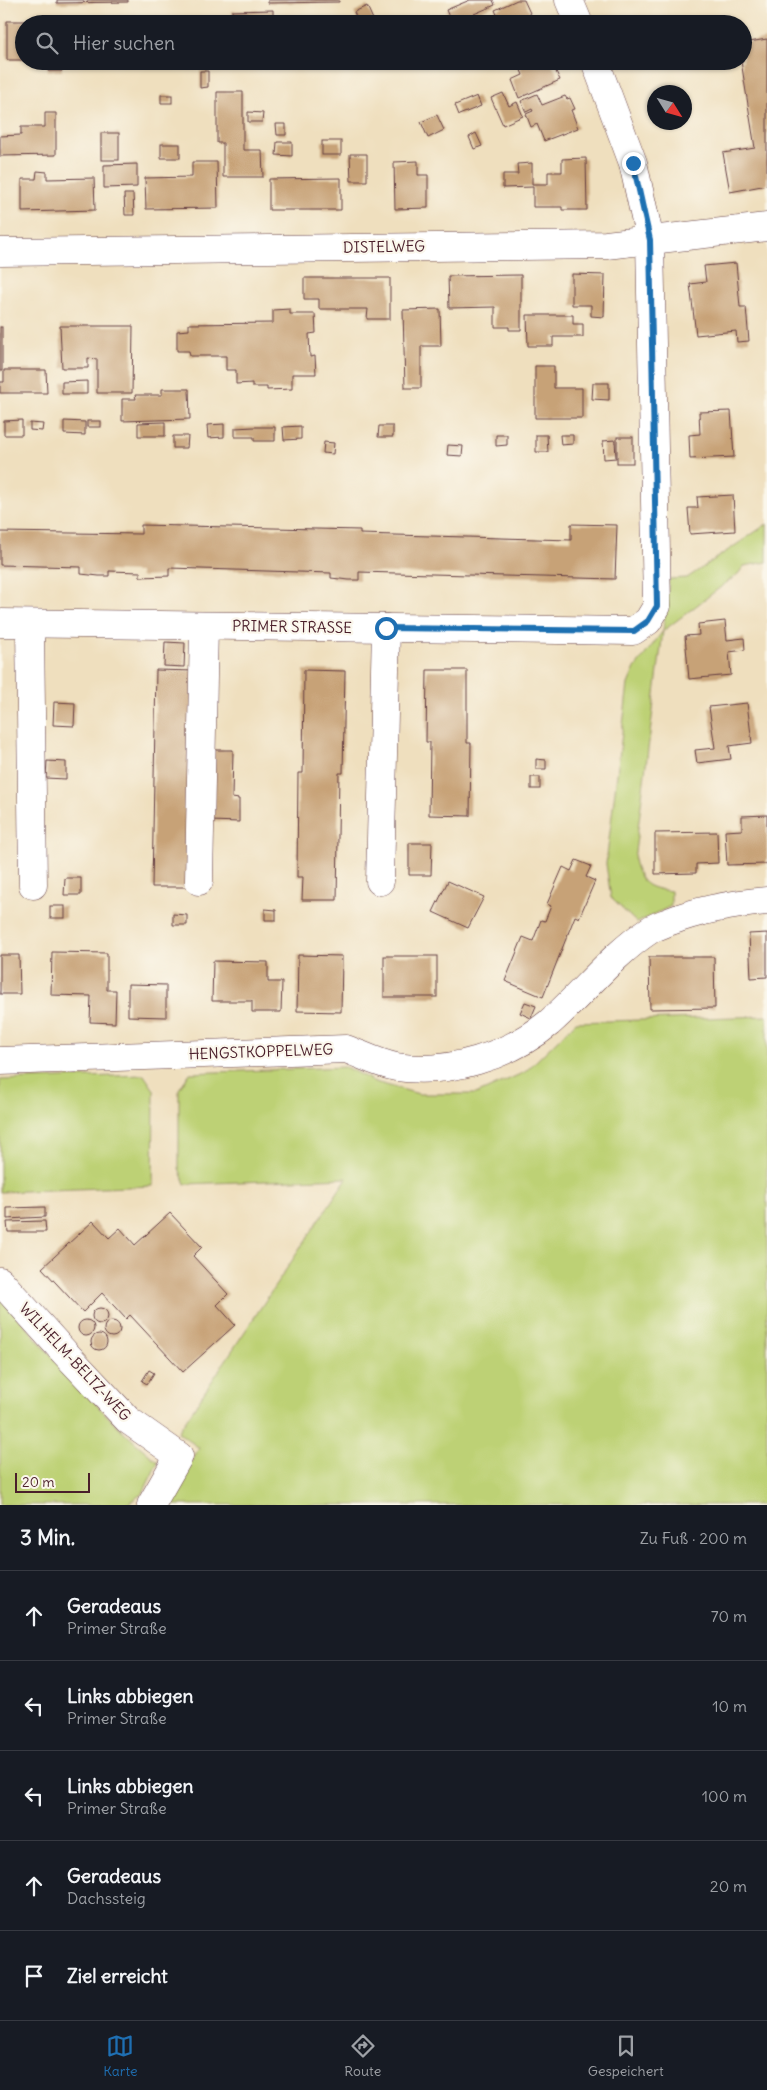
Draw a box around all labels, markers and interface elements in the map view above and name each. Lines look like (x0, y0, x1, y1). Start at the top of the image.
search box (15, 15, 752, 70)
icon: search (33, 29, 61, 57)
text: Hier suchen (73, 31, 175, 55)
north arrow (647, 85, 692, 130)
route end (622, 152, 645, 175)
street label: DISTELWEG (343, 236, 425, 257)
street label: PRIMER STRASSE (232, 616, 352, 637)
route start (375, 617, 398, 640)
street label: HENGSTKOPPELWEG (188, 1039, 334, 1064)
street label: WILHELM-BELTZ-WEG (16, 1299, 135, 1425)
scale bar (15, 1470, 90, 1493)
text: 20 m (22, 1473, 55, 1491)
text: 3 Min. (20, 1524, 75, 1551)
text: Zu Fuß · 200 m (640, 1528, 747, 1548)
text: Geradeaus (67, 1594, 161, 1618)
icon: ahead (20, 1602, 48, 1630)
text: 70 m (711, 1606, 747, 1626)
text: Primer Straße (67, 1618, 167, 1638)
text: Links abbiegen (67, 1684, 194, 1708)
icon: left (20, 1692, 48, 1720)
text: 10 m (712, 1696, 747, 1716)
text: Primer Straße (67, 1708, 167, 1728)
text: Links abbiegen (67, 1774, 194, 1798)
icon: left (20, 1782, 48, 1810)
text: 100 m (702, 1786, 747, 1806)
text: Primer Straße (67, 1798, 167, 1818)
text: Geradeaus (67, 1864, 161, 1888)
icon: ahead (20, 1872, 48, 1900)
text: 20 m (710, 1876, 747, 1896)
text: Dachssteig (67, 1888, 146, 1908)
icon: arrive (20, 1962, 48, 1990)
text: Ziel erreicht (67, 1964, 168, 1988)
tab: Karte (103, 2032, 138, 2080)
tab: Route (344, 2032, 381, 2080)
tab: Gespeichert (588, 2032, 664, 2080)

